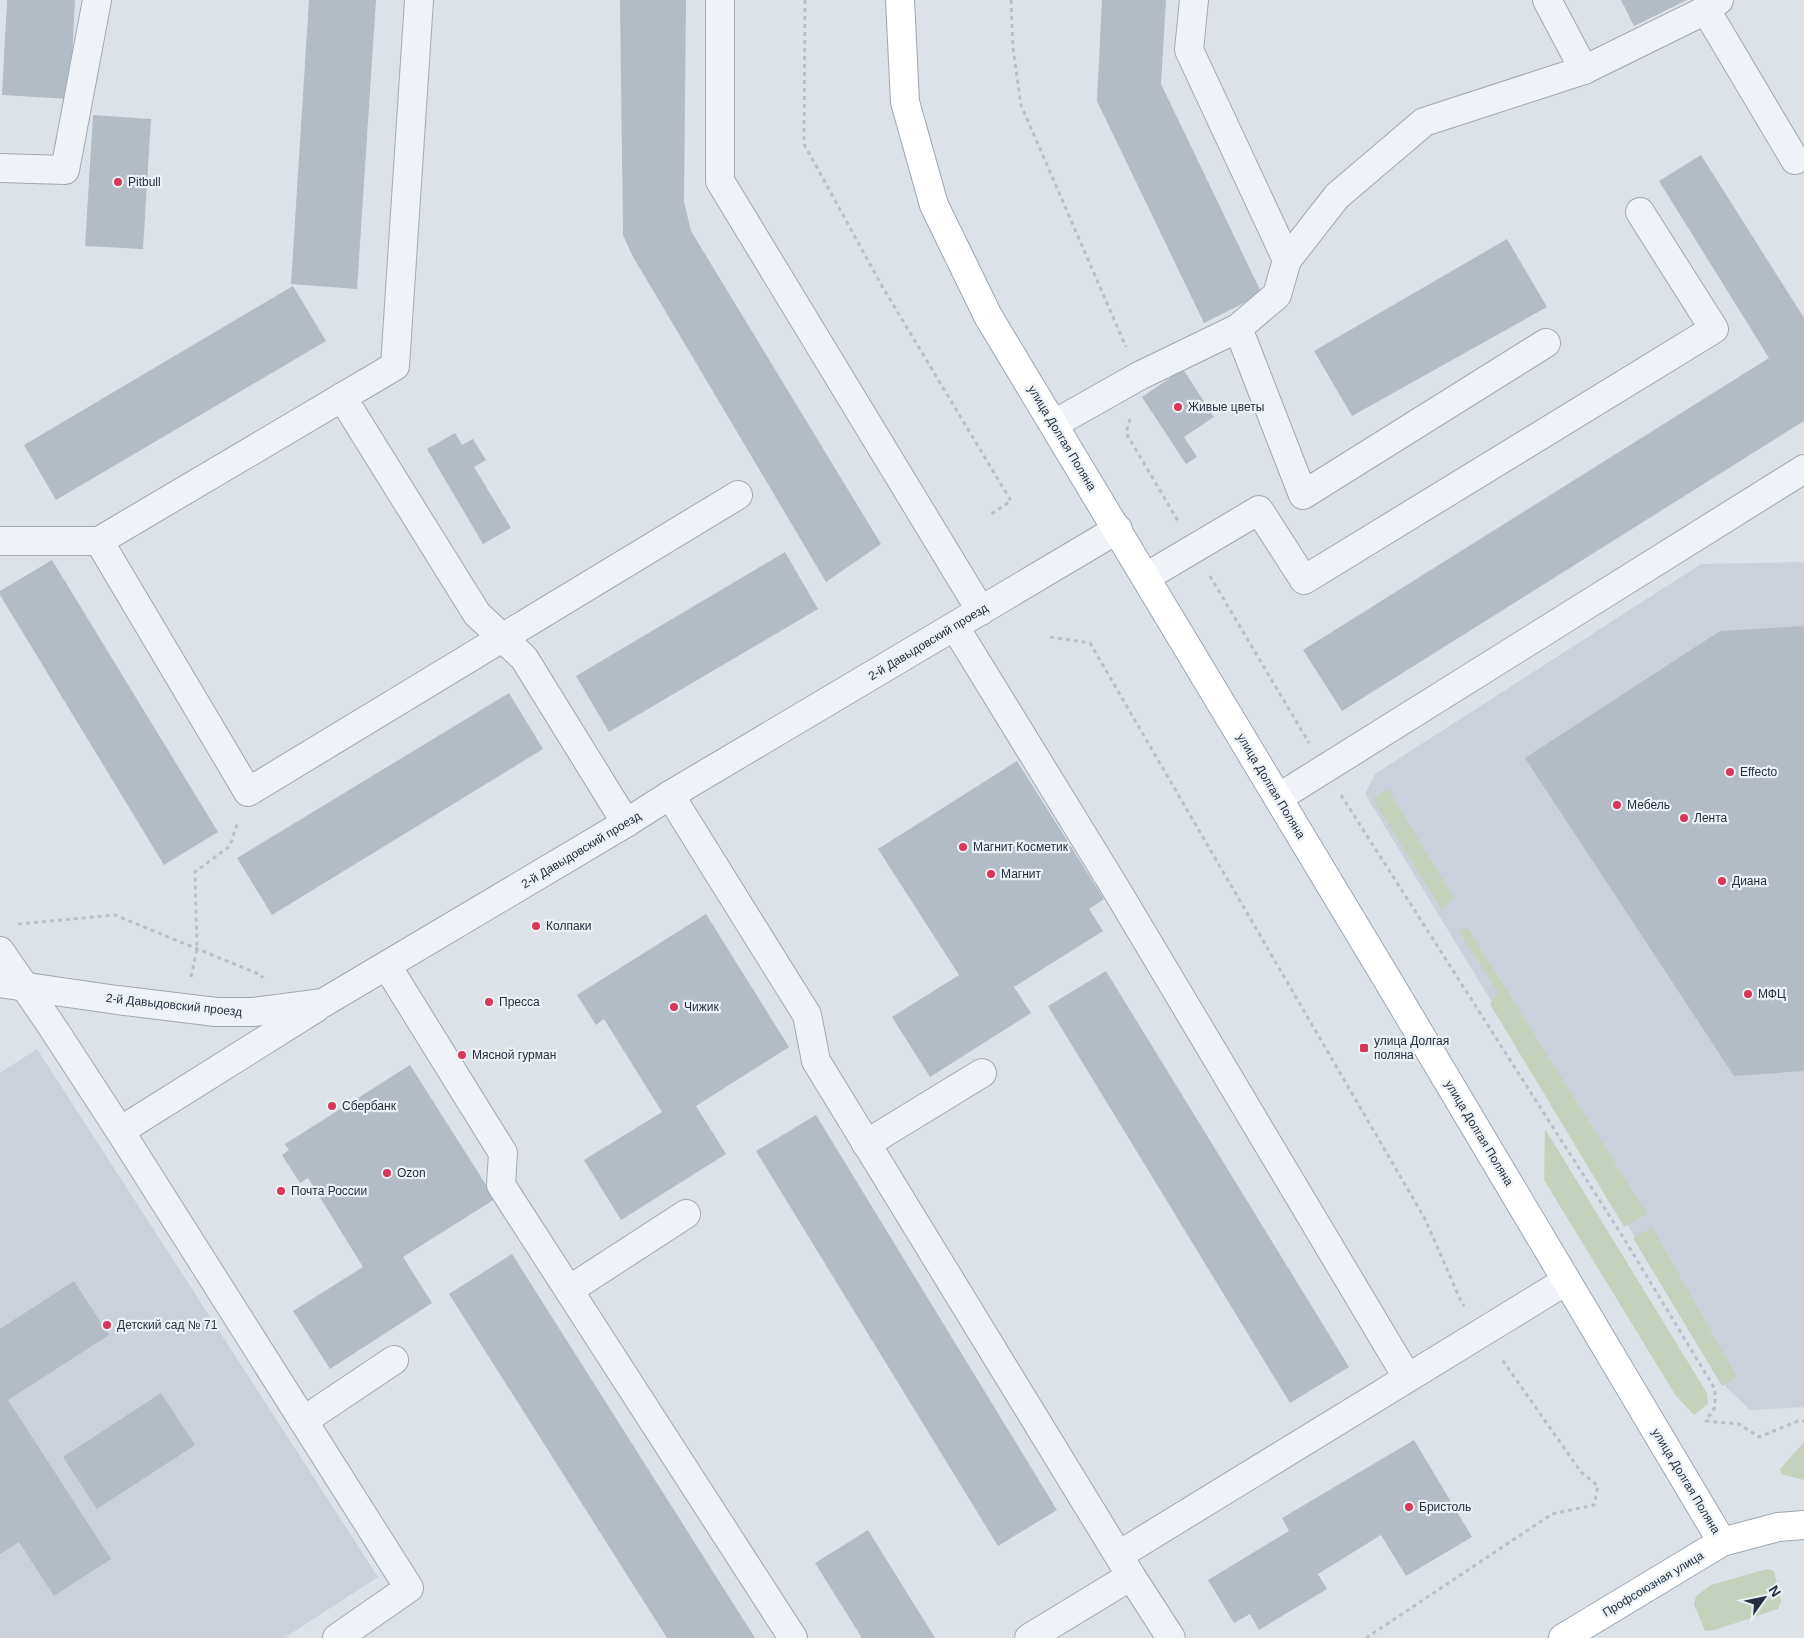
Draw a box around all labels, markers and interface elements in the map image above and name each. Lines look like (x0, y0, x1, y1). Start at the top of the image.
place label: Pitbull (128, 175, 161, 189)
marker: Pitbull (112, 176, 124, 188)
street label: улица Долгая Поляна (1025, 383, 1099, 494)
place label: Живые цветы (1188, 400, 1264, 414)
marker: Живые цветы (1172, 401, 1184, 413)
street label: 2-й Давыдовский проезд (866, 601, 990, 683)
street label: улица Долгая Поляна (1234, 731, 1308, 842)
place label: Effecto (1740, 765, 1777, 779)
marker: Effecto (1724, 766, 1736, 778)
place label: Мебель (1627, 798, 1670, 812)
marker: Мебель (1611, 799, 1623, 811)
street label: 2-й Давыдовский проезд (519, 809, 643, 891)
place label: Лента (1694, 811, 1728, 825)
marker: Лента (1678, 812, 1690, 824)
place label: Магнит Косметик (973, 840, 1069, 854)
marker: Магнит Косметик (957, 841, 969, 853)
place label: Магнит (1001, 867, 1042, 881)
marker: Магнит (985, 868, 997, 880)
place label: Диана (1732, 874, 1767, 888)
marker: Диана (1716, 875, 1728, 887)
place label: Колпаки (546, 919, 592, 933)
marker: Колпаки (530, 920, 542, 932)
place label: МФЦ (1758, 987, 1786, 1001)
marker: МФЦ (1742, 988, 1754, 1000)
street label: 2-й Давыдовский проезд (105, 991, 243, 1019)
place label: Пресса (499, 995, 540, 1009)
marker: Пресса (483, 996, 495, 1008)
place label: Чижик (684, 1000, 719, 1014)
marker: Чижик (668, 1001, 680, 1013)
place label: улица Долгая поляна (1374, 1034, 1449, 1062)
marker: улица Долгая поляна (1358, 1042, 1370, 1054)
place label: Мясной гурман (472, 1048, 556, 1062)
marker: Мясной гурман (456, 1049, 468, 1061)
street label: улица Долгая Поляна (1442, 1078, 1516, 1189)
place label: Сбербанк (342, 1099, 397, 1113)
marker: Сбербанк (326, 1100, 338, 1112)
place label: Ozon (397, 1166, 426, 1180)
marker: Ozon (381, 1167, 393, 1179)
place label: Почта России (291, 1184, 367, 1198)
marker: Почта России (275, 1185, 287, 1197)
place label: Детский сад № 71 (117, 1318, 218, 1332)
marker: Детский сад № 71 (101, 1319, 113, 1331)
street label: улица Долгая Поляна (1649, 1426, 1723, 1537)
place label: Бристоль (1419, 1500, 1471, 1514)
marker: Бристоль (1403, 1501, 1415, 1513)
street label: Профсоюзная улица (1600, 1548, 1706, 1620)
north arrow (1739, 1573, 1789, 1623)
text: N (1765, 1582, 1784, 1600)

